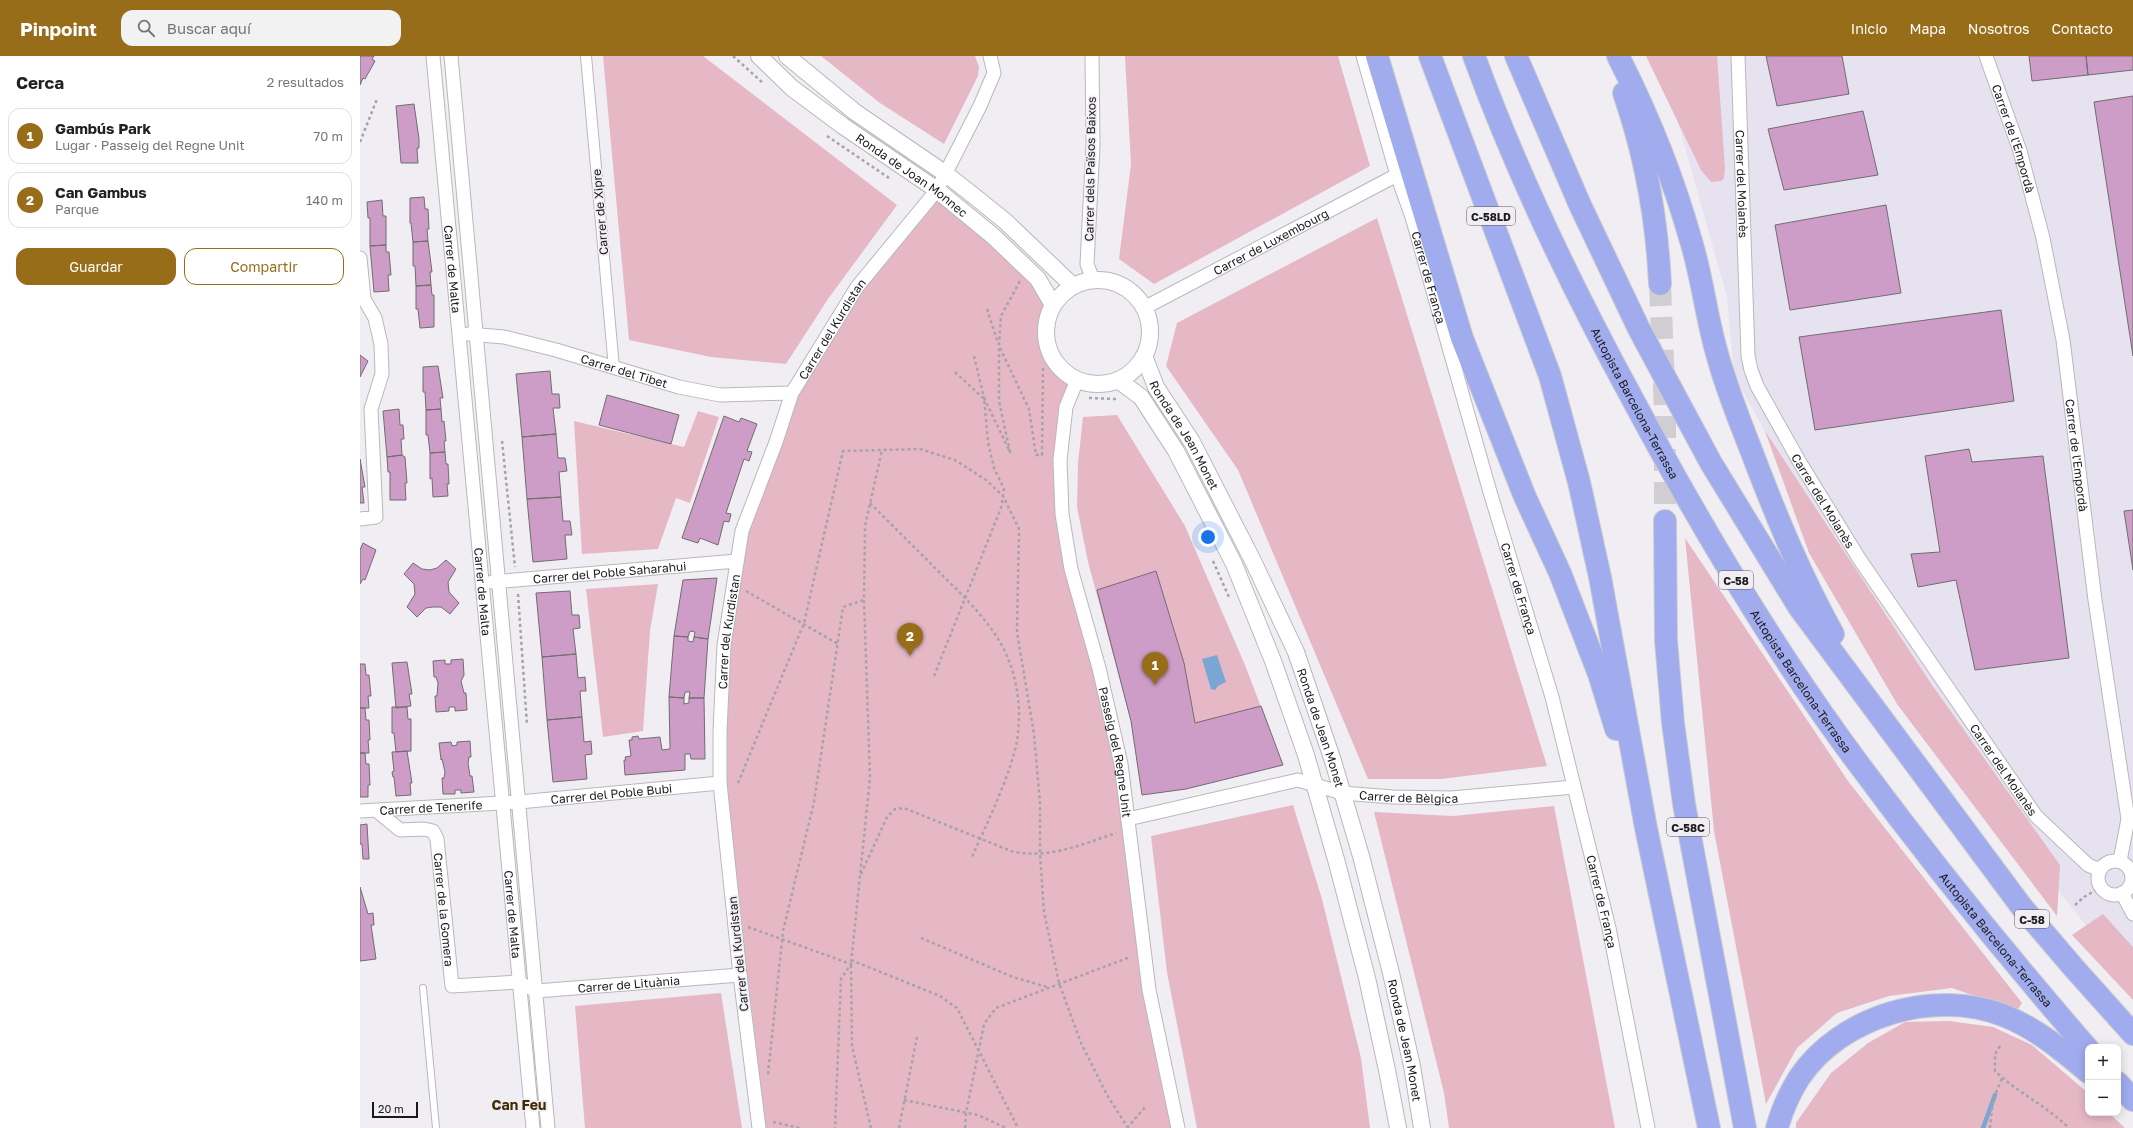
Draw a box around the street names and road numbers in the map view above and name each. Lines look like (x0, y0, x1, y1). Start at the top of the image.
street label: Carrer de l'Empordà (1989, 82, 2038, 194)
street label: Carrer dels Països Baixos (1081, 96, 1099, 242)
street label: Ronda de Joan Monnec (853, 130, 971, 220)
street label: Carrer del Moianès (1733, 130, 1752, 238)
street label: Carrer de Xipre (589, 168, 611, 256)
street label: Carrer de Luxembourg (1210, 205, 1331, 278)
road number: C-58LD (1467, 207, 1515, 225)
street label: Carrer de Malta (441, 224, 464, 314)
street label: Carrer de França (1409, 229, 1449, 325)
street label: Carrer del Kurdistan (795, 275, 869, 382)
street label: Autopista Barcelona-Terrassa (1588, 325, 1682, 481)
street label: Carrer del Tibet (579, 350, 670, 391)
street label: Ronda de Jean Monet (1147, 378, 1223, 492)
street label: Carrer de l'Empordà (2063, 398, 2092, 513)
street label: Carrer del Moianès (1789, 451, 1858, 551)
street label: Carrer de França (1498, 541, 1540, 636)
street label: Carrer de Malta (471, 547, 495, 636)
street label: Carrer del Poble Saharahui (532, 558, 687, 586)
road number: C-58 (1719, 571, 1753, 589)
street label: Carrer del Kurdistan (714, 573, 743, 690)
street label: Autopista Barcelona-Terrassa (1748, 606, 1855, 756)
street label: Ronda de Jean Monet (1294, 666, 1348, 789)
street label: Passeig del Regne Unit (1096, 685, 1135, 819)
street label: Carrer del Moianès (1967, 721, 2041, 818)
street label: Carrer del Poble Bubi (550, 780, 673, 806)
street label: Carrer de Bèlgica (1359, 787, 1459, 806)
street label: Carrer de Tenerife (379, 797, 483, 817)
road number: C-58C (1667, 818, 1709, 836)
street label: Carrer de la Gomera (431, 852, 457, 967)
street label: Carrer de França (1584, 853, 1620, 949)
street label: Carrer de Malta (501, 869, 525, 959)
street label: Autopista Barcelona-Terrassa (1937, 869, 2056, 1010)
street label: Carrer del Kurdistan (724, 896, 752, 1012)
road number: C-58 (2015, 910, 2049, 928)
street label: Carrer de Lituània (577, 972, 680, 995)
street label: Ronda de Jean Monet (1385, 978, 1425, 1103)

